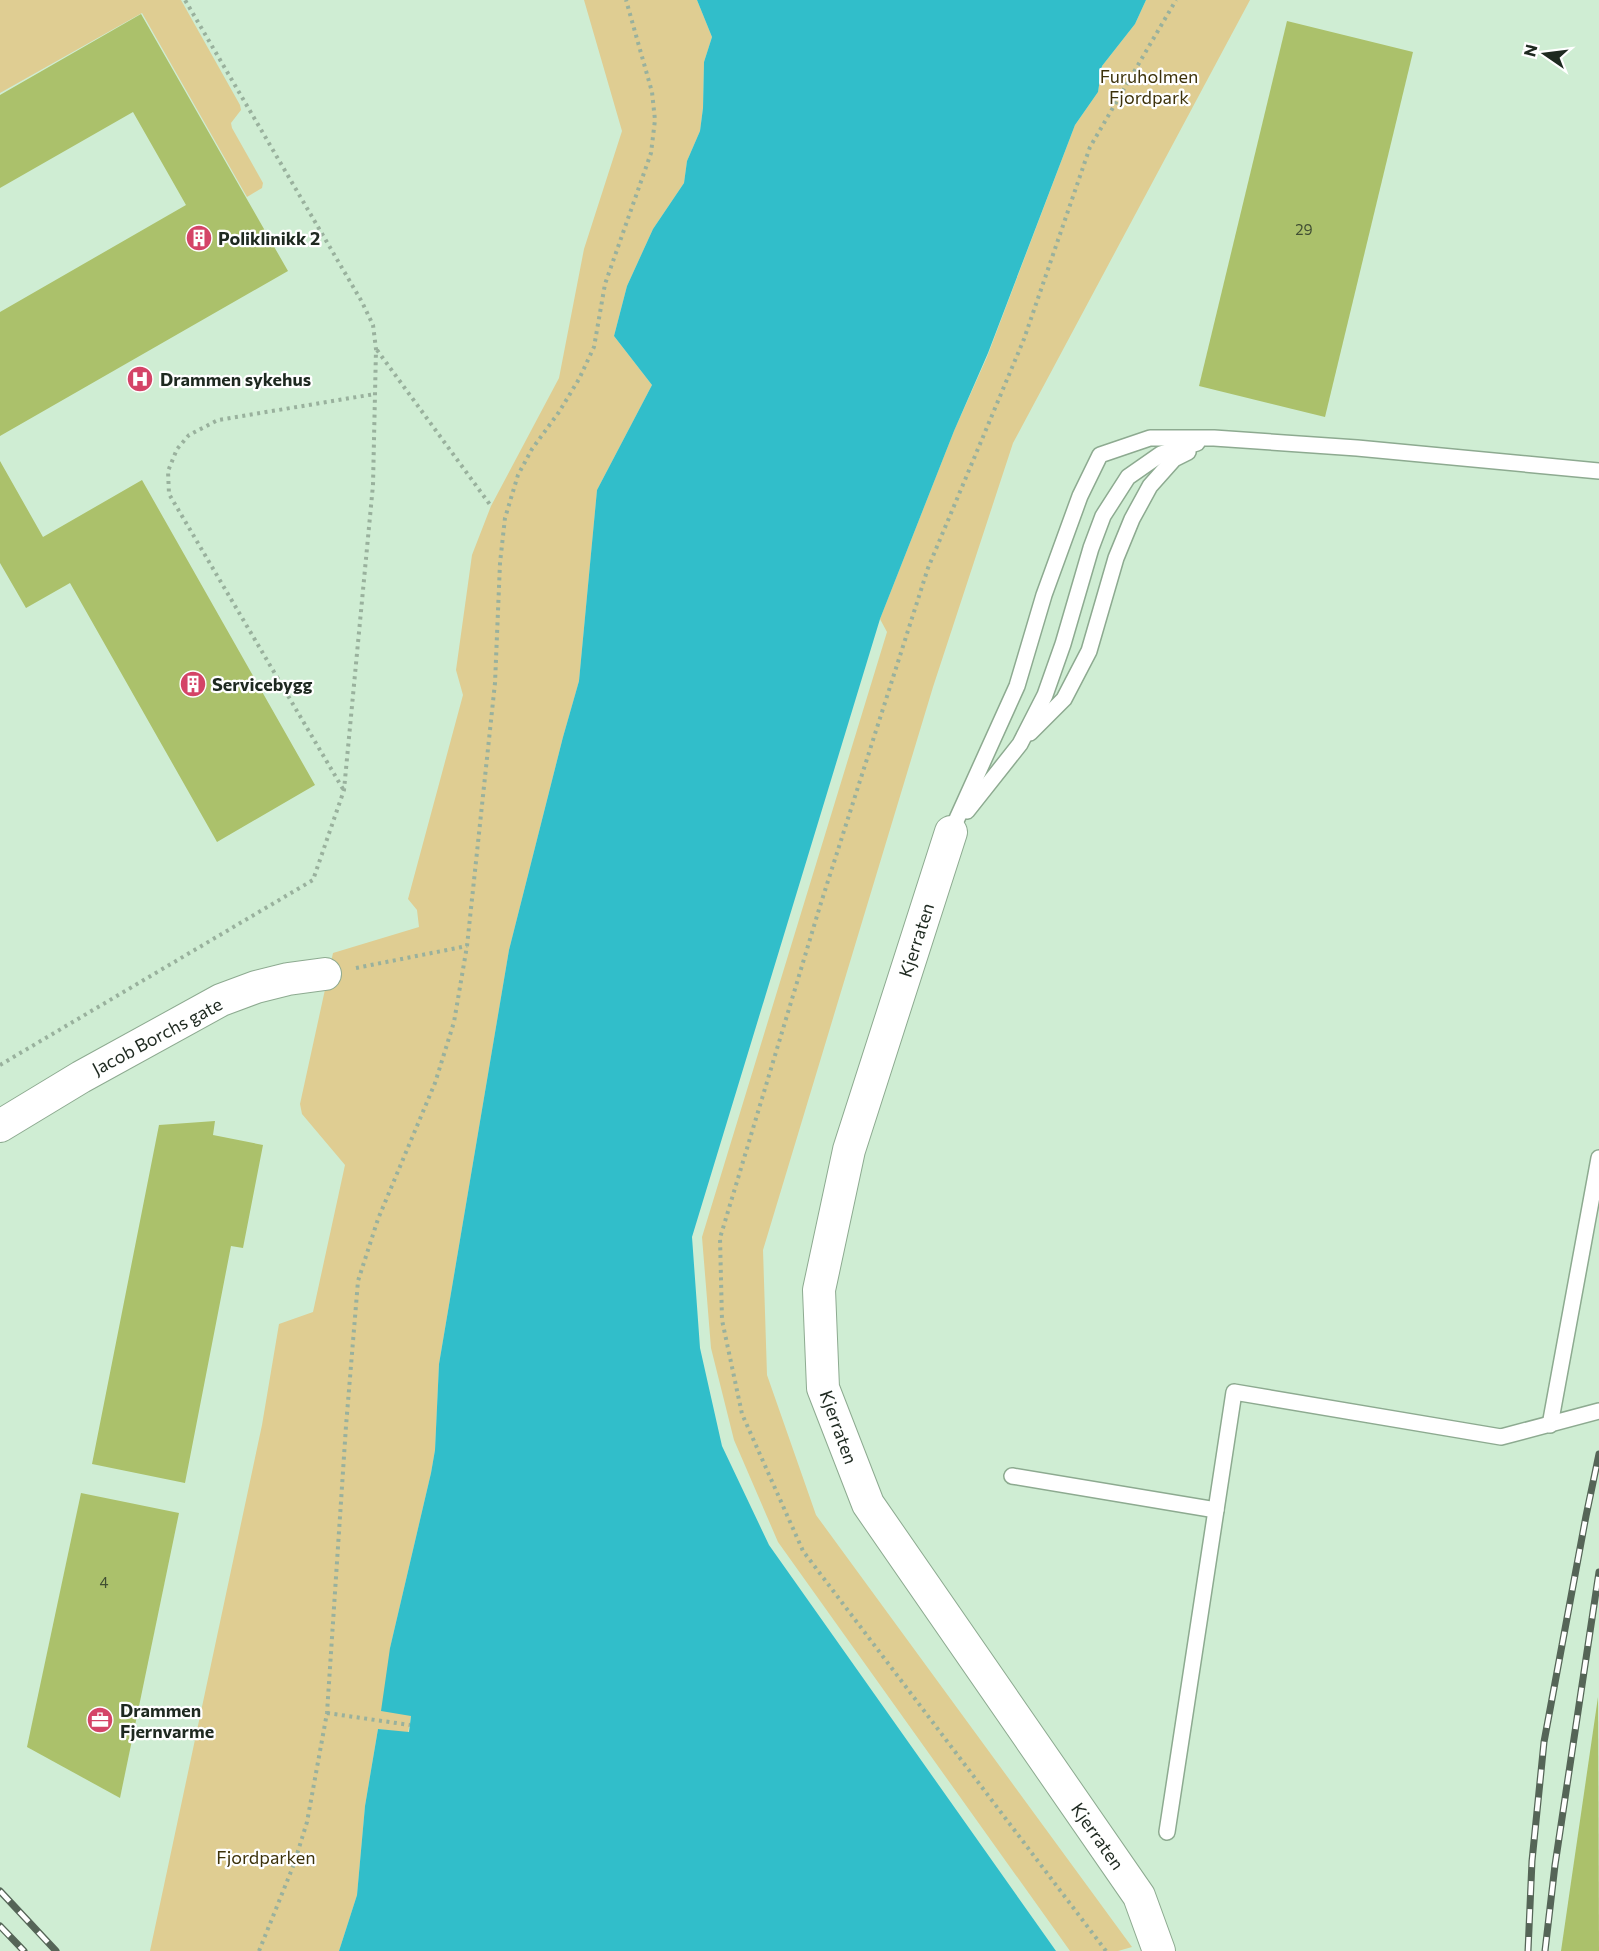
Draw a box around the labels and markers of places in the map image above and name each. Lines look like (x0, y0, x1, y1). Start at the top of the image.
building icon: Poliklinikk 2 (184, 223, 214, 253)
place label: Poliklinikk 2 (218, 227, 320, 249)
hospital icon: Drammen sykehus (125, 364, 155, 394)
place label: Drammen sykehus (160, 368, 311, 390)
building icon: Servicebygg (178, 669, 208, 699)
place label: Servicebygg (212, 673, 313, 695)
place label: Drammen Fjernvarme (120, 1699, 214, 1742)
office icon: Drammen Fjernvarme (85, 1705, 115, 1735)

